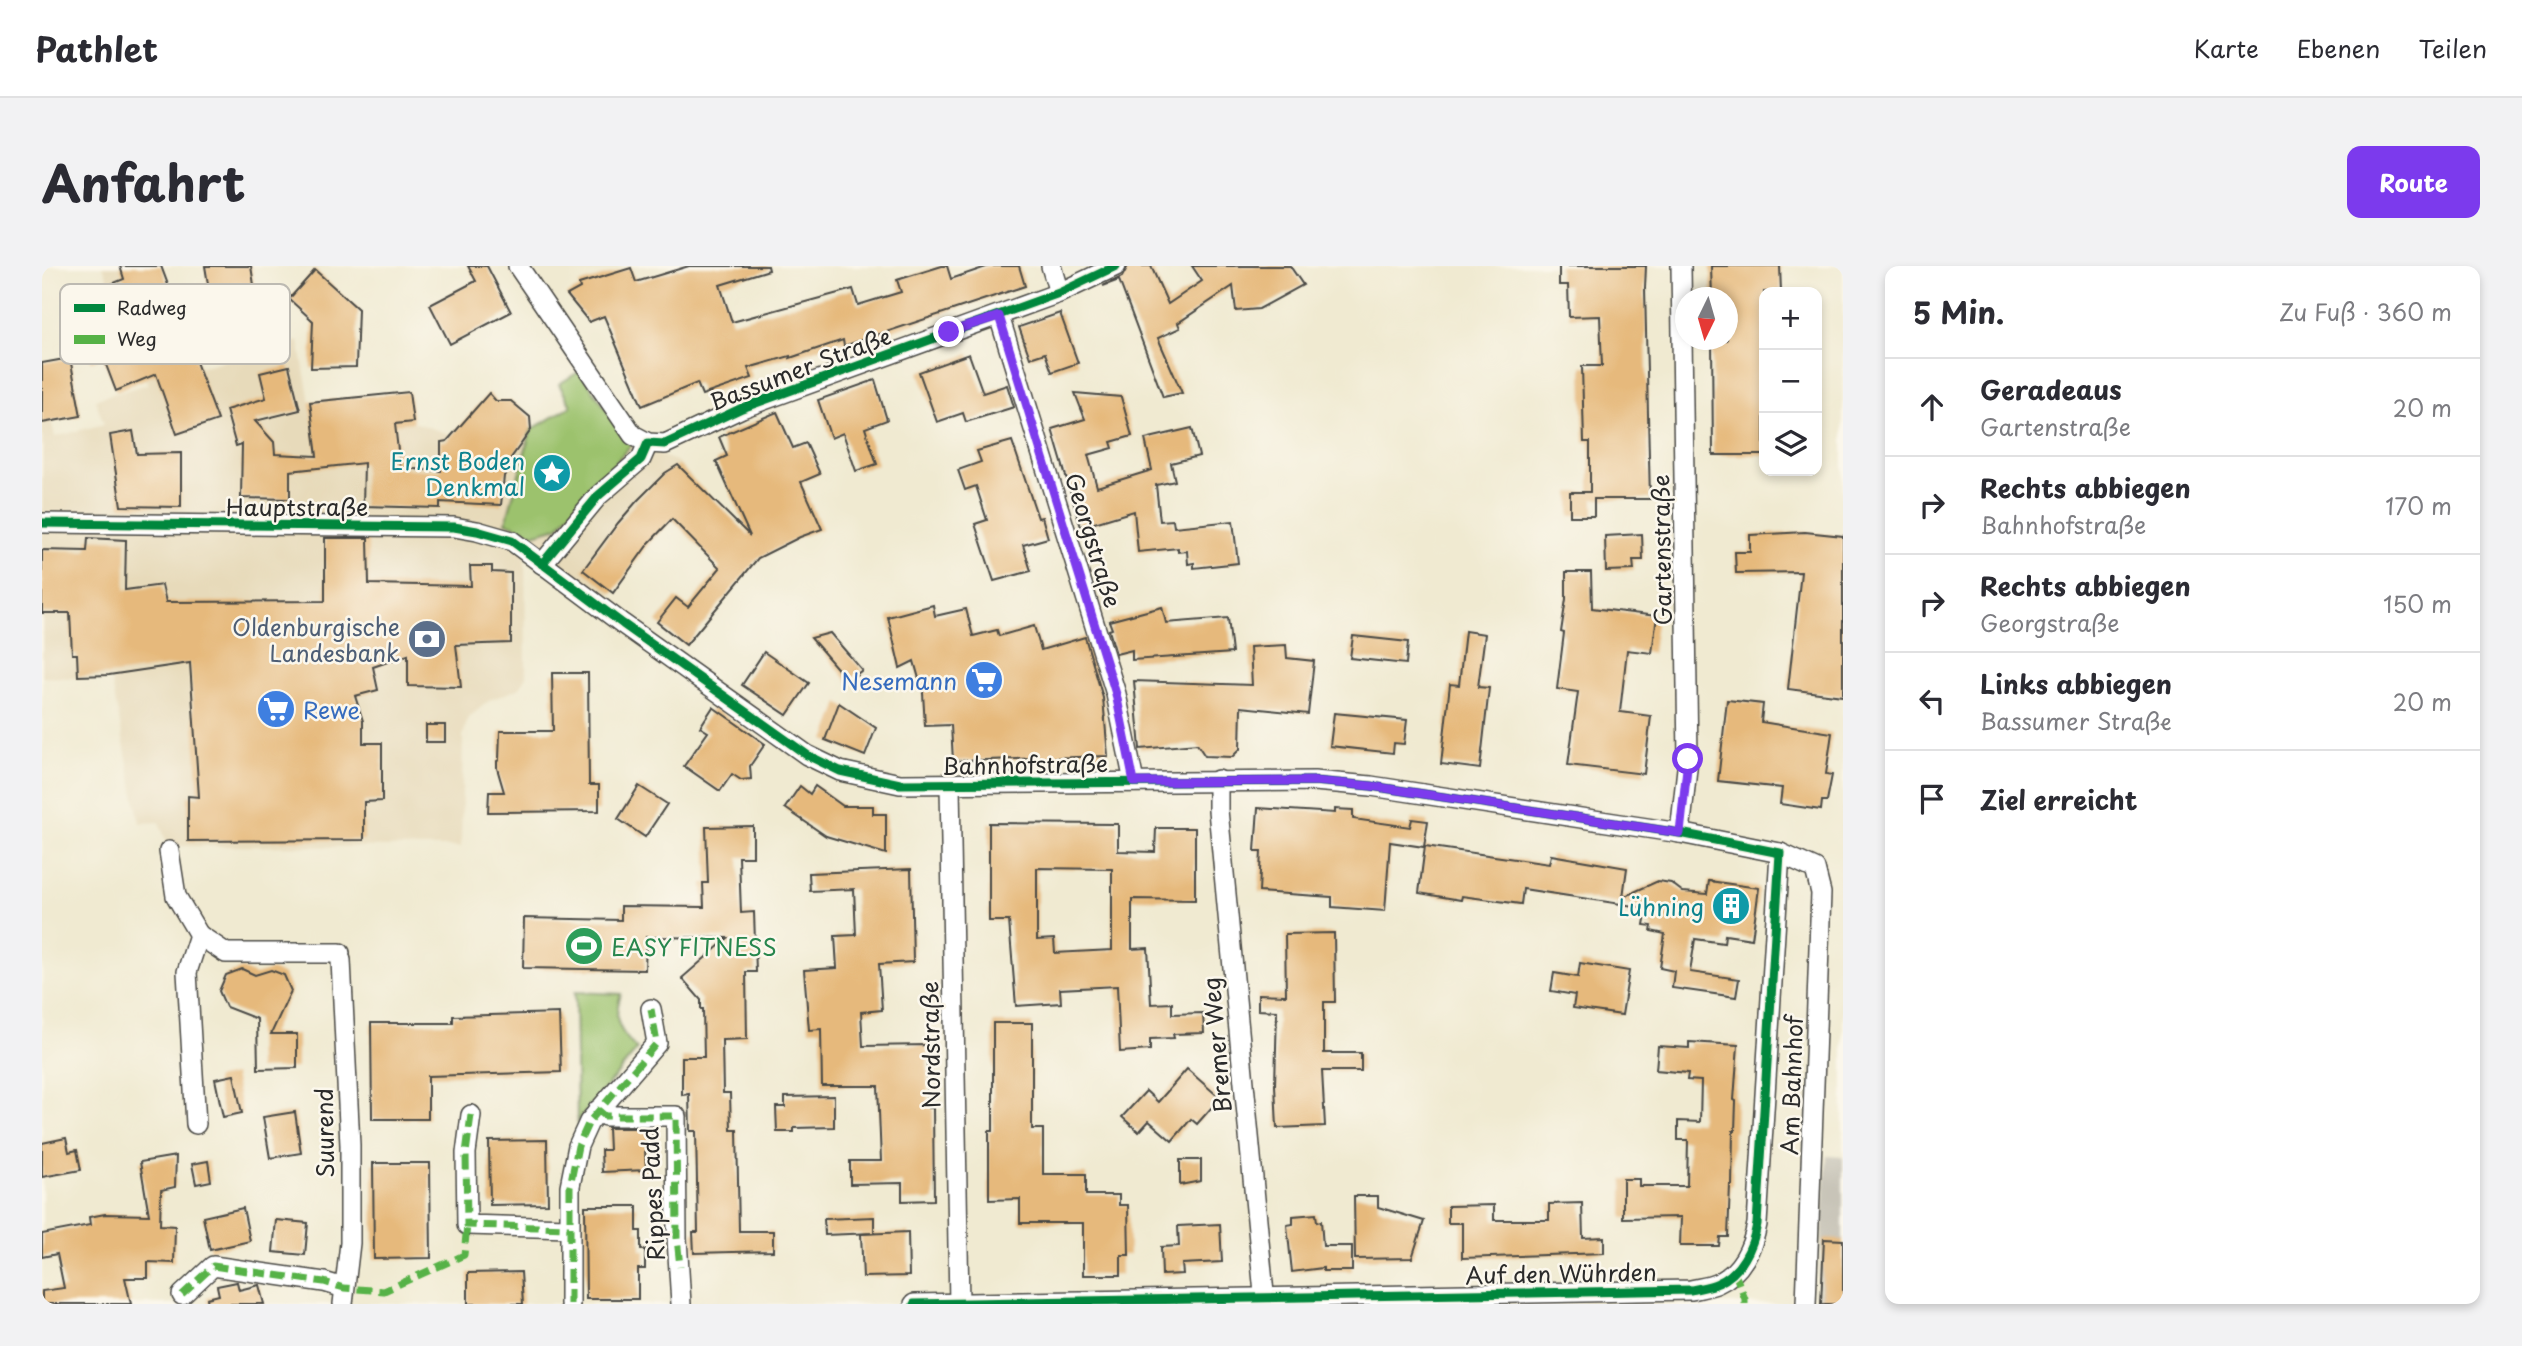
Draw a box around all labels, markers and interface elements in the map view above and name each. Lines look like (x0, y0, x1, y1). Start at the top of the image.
text: Pathlet (35, 23, 158, 73)
text: Karte (2194, 30, 2259, 66)
text: Ebenen (2297, 30, 2380, 66)
text: Teilen (2418, 30, 2487, 66)
text: Anfahrt (42, 145, 245, 219)
button: Route (2347, 146, 2480, 218)
legend (60, 284, 290, 364)
north arrow (1675, 287, 1738, 350)
map controls (1759, 287, 1822, 476)
button: + (1759, 287, 1822, 350)
text: 5 Min. (1913, 289, 2004, 334)
text: Radweg (117, 293, 187, 321)
text: Zu Fuß · 360 m (2279, 294, 2452, 329)
route end (933, 316, 964, 347)
street label: Bassumer Straße (704, 317, 896, 419)
text: Weg (117, 324, 157, 352)
button: − (1759, 350, 1822, 413)
text: Geradeaus (1980, 370, 2122, 409)
icon: ahead (1913, 388, 1951, 426)
text: 20 m (2393, 390, 2452, 425)
text: Gartenstraße (1980, 409, 2131, 444)
button: layers (1759, 413, 1822, 476)
place label: Ernst Boden Denkmal (391, 443, 525, 504)
place icon: Ernst Boden Denkmal (531, 452, 573, 494)
street label: Georgstraße (1057, 468, 1131, 612)
text: Rechts abbiegen (1980, 468, 2191, 507)
street label: Gartenstraße (1642, 474, 1680, 626)
icon: right (1913, 486, 1951, 524)
text: 170 m (2385, 488, 2452, 523)
street label: Hauptstraße (226, 489, 368, 524)
text: Bahnhofstraße (1980, 507, 2146, 542)
text: Rechts abbiegen (1980, 566, 2191, 605)
icon: right (1913, 584, 1951, 622)
text: 150 m (2383, 586, 2452, 621)
text: Georgstraße (1980, 605, 2119, 640)
place label: Oldenburgische Landesbank (232, 609, 400, 670)
bank icon: Oldenburgische Landesbank (406, 618, 448, 660)
supermarket icon: Nesemann (963, 659, 1005, 701)
place label: Nesemann (841, 663, 957, 698)
text: Links abbiegen (1980, 664, 2172, 703)
icon: left (1913, 682, 1951, 720)
text: 20 m (2393, 684, 2452, 719)
supermarket icon: Rewe (255, 688, 297, 730)
place label: Rewe (303, 692, 360, 727)
text: Bassumer Straße (1980, 703, 2172, 738)
route start (1672, 743, 1703, 774)
street label: Bahnhofstraße (942, 745, 1108, 783)
icon: arrive (1913, 780, 1951, 818)
text: Ziel erreicht (1980, 780, 2138, 819)
building icon: Lühning (1710, 885, 1752, 927)
place label: Lühning (1618, 889, 1704, 924)
sports icon: EASY FITNESS (563, 925, 605, 967)
place label: EASY FITNESS (611, 929, 777, 964)
street label: Bremer Weg (1193, 976, 1239, 1114)
street label: Nordstraße (911, 981, 949, 1109)
street label: Am Bahnhof (1771, 1012, 1811, 1155)
street label: Suurend (306, 1088, 342, 1178)
street label: Rippes Padd (631, 1126, 673, 1262)
street label: Auf den Wührden (1465, 1254, 1657, 1292)

